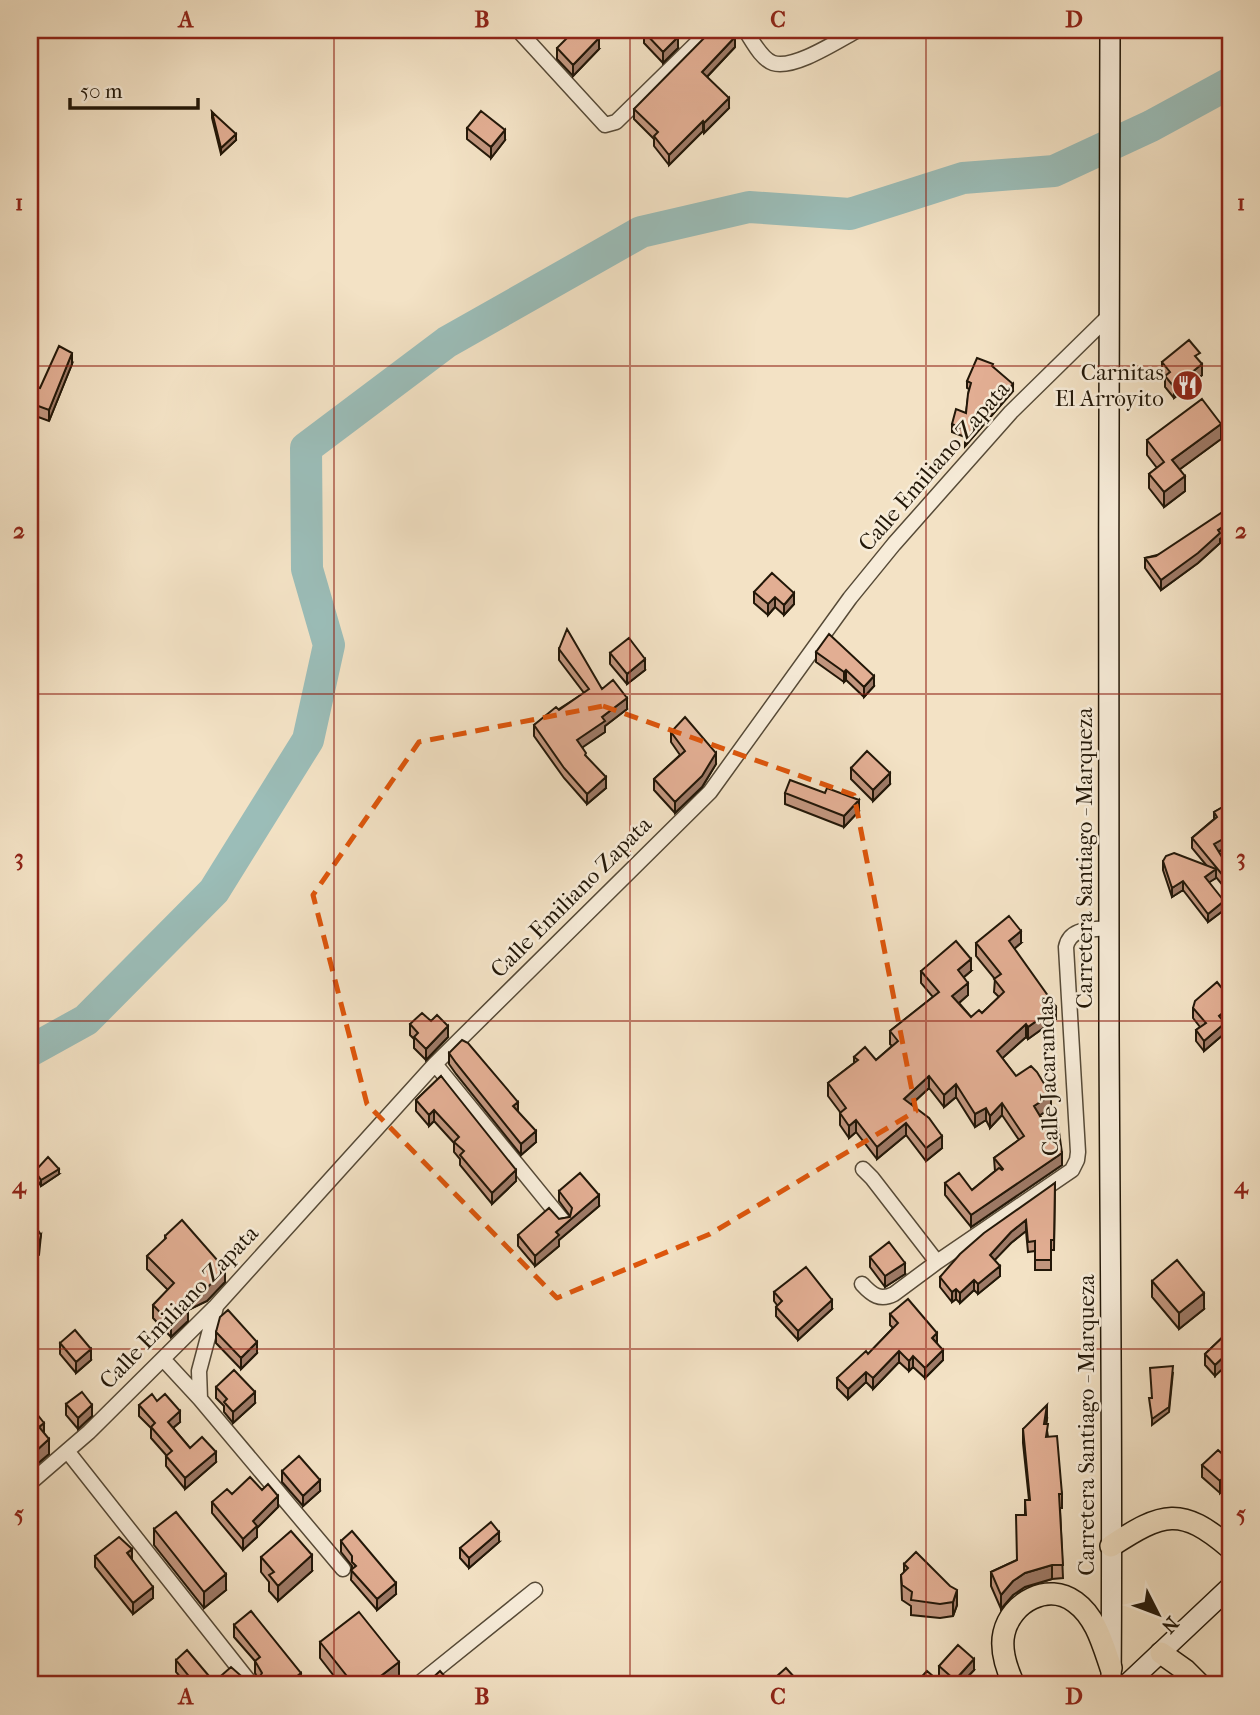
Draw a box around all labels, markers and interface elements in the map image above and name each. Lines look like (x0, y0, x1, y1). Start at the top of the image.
text: A (177, 6, 195, 33)
text: B (475, 6, 490, 33)
text: C (770, 6, 786, 33)
text: D (1065, 6, 1083, 33)
scale bar (70, 66, 198, 110)
text: 50 m (80, 79, 123, 103)
text: 1 (15, 189, 23, 216)
text: 1 (1237, 189, 1245, 216)
place label: Carnitas El Arroyito (1055, 359, 1164, 412)
restaurant icon: Carnitas El Arroyito (1170, 368, 1204, 402)
street label: Calle Emiliano Zapata (853, 375, 1016, 557)
text: 2 (13, 517, 25, 544)
text: 2 (1235, 517, 1247, 544)
street label: Carretera Santiago - Marqueza (1071, 707, 1098, 1009)
street label: Calle Emiliano Zapata (485, 811, 657, 983)
text: 3 (14, 844, 24, 871)
text: 3 (1236, 844, 1246, 871)
street label: Calle Jacarandas (1032, 996, 1064, 1156)
text: 4 (11, 1172, 27, 1199)
text: 4 (1233, 1172, 1249, 1199)
street label: Calle Emiliano Zapata (94, 1219, 264, 1394)
street label: Carretera Santiago - Marqueza (1073, 1274, 1100, 1576)
text: 5 (14, 1500, 24, 1527)
text: 5 (1236, 1500, 1246, 1527)
north arrow (1124, 1578, 1194, 1648)
text: N (1157, 1612, 1183, 1638)
text: A (177, 1683, 195, 1710)
text: B (475, 1683, 490, 1710)
text: C (770, 1683, 786, 1710)
text: D (1065, 1683, 1083, 1710)

